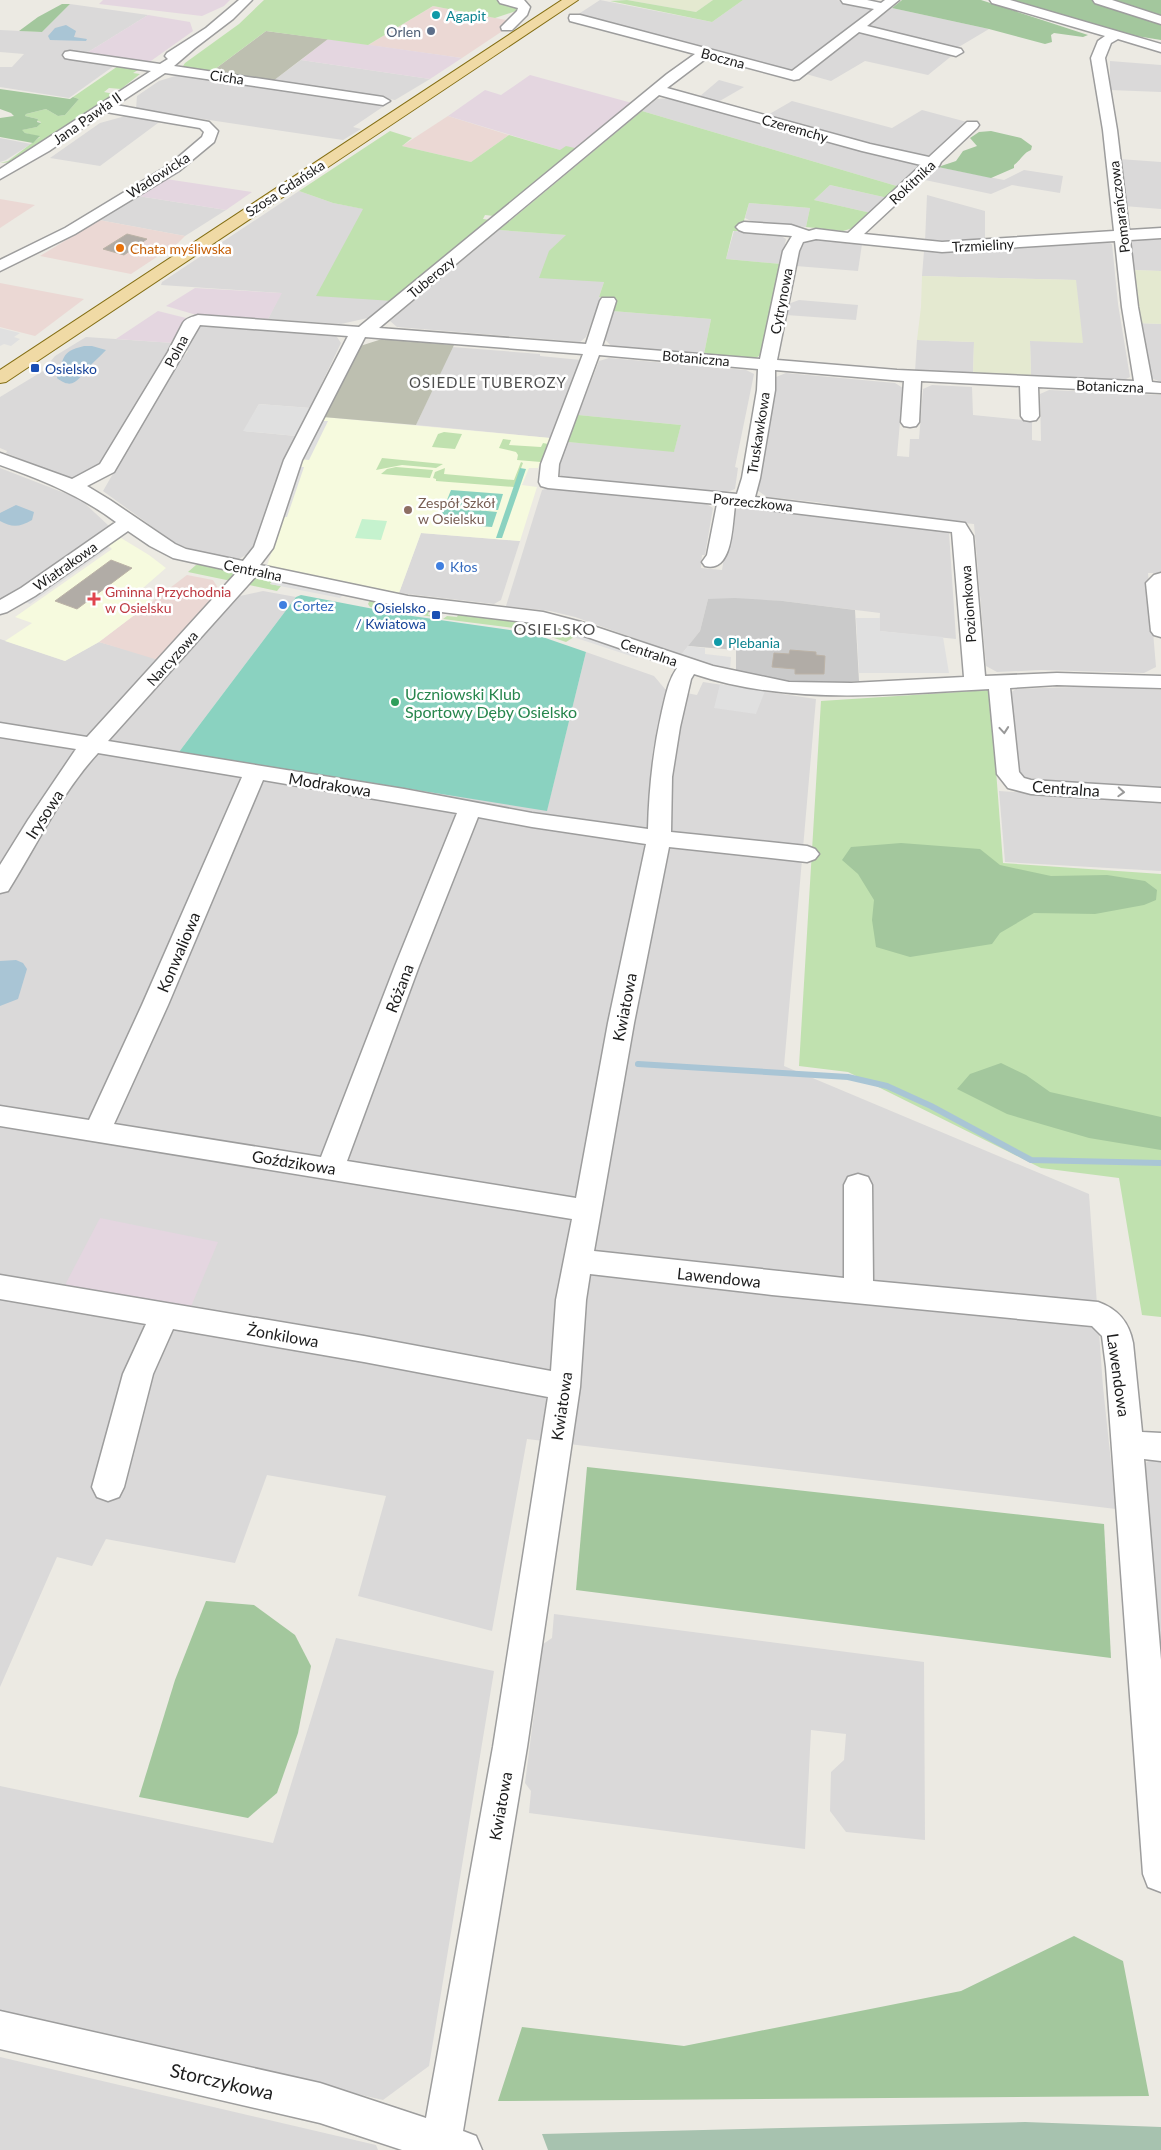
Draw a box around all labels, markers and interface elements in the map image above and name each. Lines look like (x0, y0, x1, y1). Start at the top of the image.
place label: Agapit (446, 7, 486, 24)
marker: Agapit (430, 9, 442, 21)
place label: Orlen (386, 23, 421, 40)
marker: Orlen (425, 25, 437, 37)
street label: Boczna (699, 44, 747, 72)
street label: Cicha (209, 66, 245, 88)
street label: Jana Pawła II (49, 88, 125, 148)
street label: Czeremchy (760, 110, 831, 146)
street label: Wadowicka (123, 148, 193, 202)
street label: Szosa Gdańska (242, 156, 328, 220)
street label: Rokitnika (885, 156, 939, 208)
street label: Pomarańczowa (1105, 160, 1133, 254)
street label: Trzmieliny (952, 235, 1015, 255)
place label: Chata myśliwska (130, 240, 232, 257)
marker: Chata myśliwska (114, 242, 126, 254)
street label: Tuberozy (404, 252, 459, 302)
street label: Cytrynowa (766, 266, 796, 336)
street label: Polna (160, 332, 192, 370)
street label: Botaniczna (662, 347, 730, 369)
place label: Osielsko (45, 360, 97, 377)
marker: Osielsko (29, 362, 41, 374)
district label: OSIEDLE TUBEROZY (409, 373, 567, 391)
street label: Botaniczna (1076, 376, 1144, 396)
street label: Truskawkowa (743, 391, 773, 475)
street label: Porzeczkowa (712, 489, 794, 515)
place label: Zespół Szkół w Osielsku (418, 494, 496, 527)
marker: Zespół Szkół w Osielsku (402, 504, 414, 516)
street label: Wiatrakowa (30, 538, 100, 594)
street label: Centralna (222, 556, 284, 584)
place label: Kłos (450, 558, 478, 575)
marker: Kłos (434, 560, 446, 572)
street label: Poziomkowa (957, 565, 979, 643)
place label: Gminna Przychodnia w Osielsku (105, 583, 231, 616)
marker: Gminna Przychodnia w Osielsku (87, 592, 101, 606)
place label: Cortez (293, 597, 334, 614)
marker: Cortez (277, 599, 289, 611)
place label: Osielsko / Kwiatowa (355, 599, 426, 632)
marker: Osielsko / Kwiatowa (430, 609, 442, 621)
district label: OSIELSKO (514, 619, 596, 638)
street label: Narcyzowa (143, 627, 201, 689)
street label: Centralna (618, 634, 680, 670)
place label: Plebania (728, 634, 780, 651)
marker: Plebania (712, 636, 724, 648)
place label: Uczniowski Klub Sportowy Dęby Osielsko (405, 684, 577, 721)
marker: Uczniowski Klub Sportowy Dęby Osielsko (389, 696, 401, 708)
one-way arrow (998, 726, 1009, 734)
street label: Modrakowa (287, 768, 373, 800)
street label: Centralna (1031, 776, 1101, 800)
street label: Irysowa (21, 786, 67, 842)
one-way arrow (1117, 787, 1125, 798)
street label: Konwaliowa (153, 909, 203, 995)
street label: Różana (381, 961, 417, 1015)
street label: Kwiatowa (608, 971, 640, 1043)
street label: Goździkowa (251, 1146, 337, 1178)
street label: Lawendowa (676, 1263, 762, 1291)
street label: Żonkilowa (246, 1319, 320, 1351)
street label: Lawendowa (1104, 1332, 1134, 1418)
street label: Kwiatowa (547, 1370, 575, 1442)
street label: Kwiatowa (485, 1770, 515, 1842)
street label: Storczykowa (168, 2058, 276, 2104)

